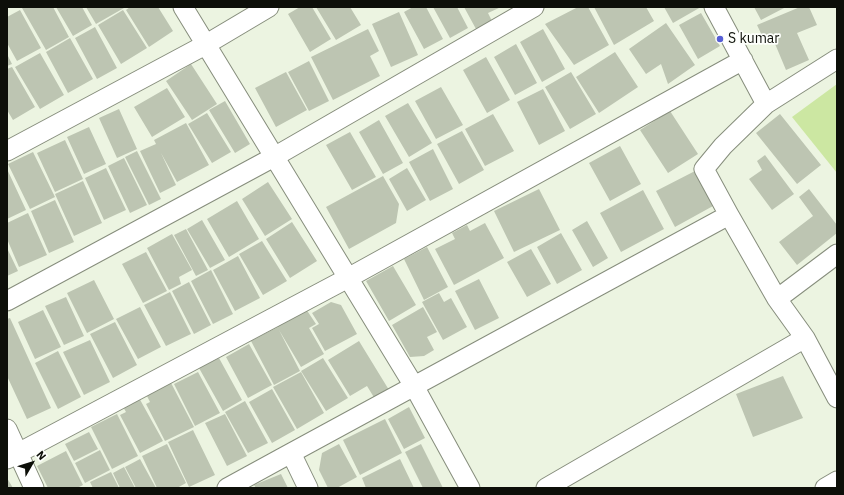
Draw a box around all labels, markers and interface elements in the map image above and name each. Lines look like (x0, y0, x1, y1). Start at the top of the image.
place label: S kumar (728, 31, 779, 47)
marker: S kumar (715, 34, 725, 44)
north arrow (12, 443, 52, 483)
text: N (33, 448, 49, 463)

